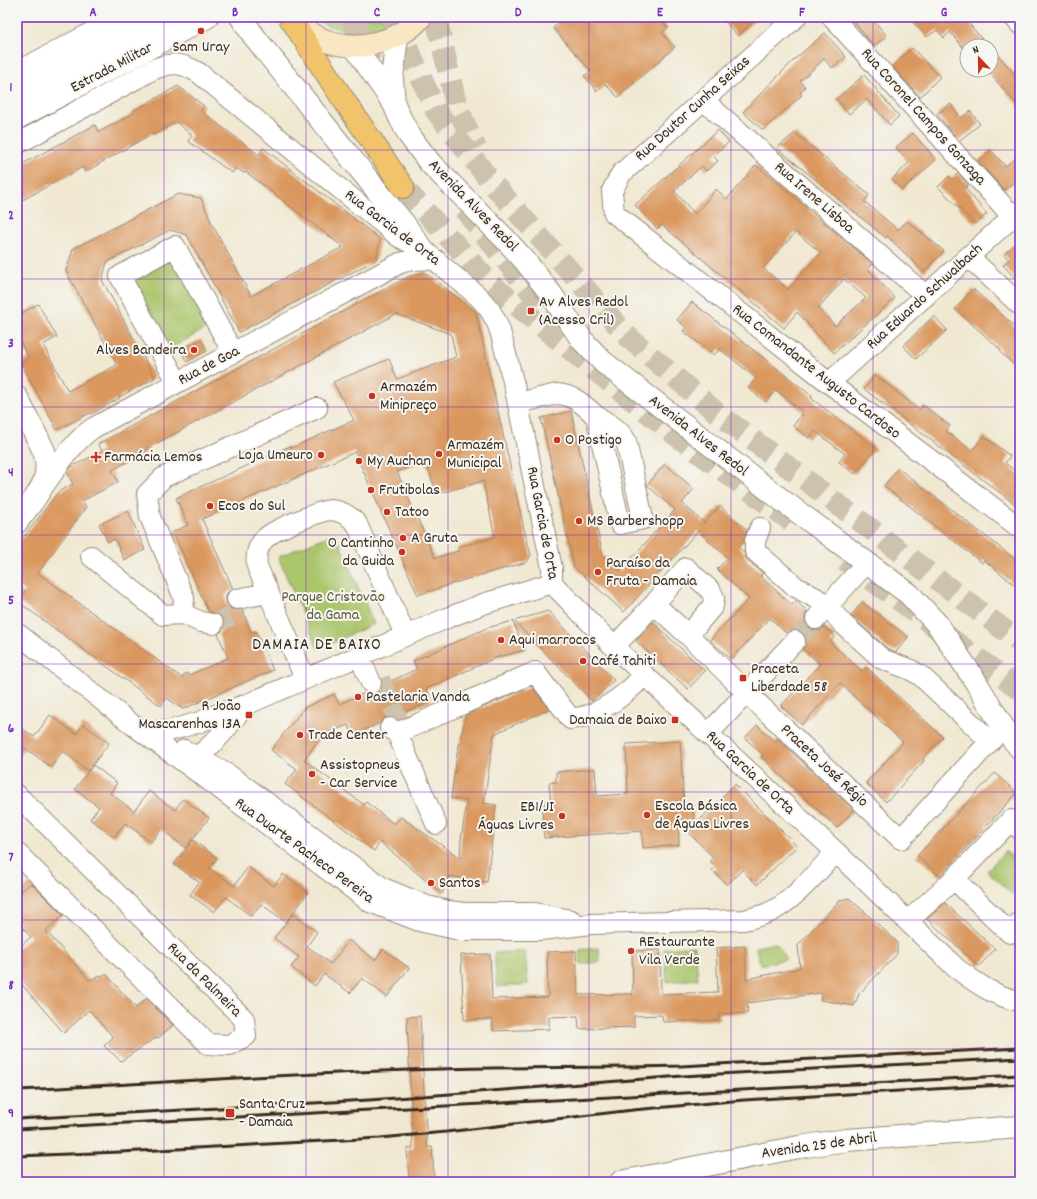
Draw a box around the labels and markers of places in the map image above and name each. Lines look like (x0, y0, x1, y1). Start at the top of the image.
marker: Sam Uray (196, 26, 206, 36)
place label: Sam Uray (173, 36, 230, 59)
place label: Av Alves Redol (Acesso Cril) (539, 291, 628, 332)
marker: Av Alves Redol (Acesso Cril) (526, 306, 536, 316)
place label: Alves Bandeira (96, 339, 186, 362)
marker: Alves Bandeira (189, 345, 199, 355)
place label: Armazém Minipreço (380, 376, 437, 417)
marker: Armazém Minipreço (367, 391, 377, 401)
place label: O Postigo (565, 429, 622, 452)
place label: Armazém Municipal (447, 434, 504, 475)
marker: O Postigo (552, 435, 562, 445)
place label: Loja Umeuro (238, 444, 313, 467)
place label: Farmácia Lemos (104, 446, 203, 469)
marker: Armazém Municipal (434, 449, 444, 459)
marker: Loja Umeuro (316, 450, 326, 460)
place label: My Auchan (367, 450, 431, 473)
marker: Farmácia Lemos (91, 452, 101, 462)
marker: My Auchan (354, 456, 364, 466)
place label: Frutibolas (379, 479, 440, 502)
marker: Frutibolas (366, 485, 376, 495)
place label: Ecos do Sul (218, 495, 285, 518)
marker: Ecos do Sul (205, 501, 215, 511)
place label: Tatoo (395, 501, 429, 524)
marker: Tatoo (382, 507, 392, 517)
place label: MS Barbershopp (587, 510, 684, 533)
marker: MS Barbershopp (574, 516, 584, 526)
place label: A Gruta (411, 527, 458, 550)
place label: O Cantinho da Guida (328, 532, 394, 573)
marker: A Gruta (398, 533, 408, 543)
marker: O Cantinho da Guida (397, 547, 407, 557)
place label: Paraíso da Fruta - Damaia (606, 552, 697, 593)
marker: Paraíso da Fruta - Damaia (593, 567, 603, 577)
place label: Aqui marrocos (509, 629, 596, 652)
marker: Aqui marrocos (496, 635, 506, 645)
place label: Café Tahiti (591, 650, 656, 673)
marker: Café Tahiti (578, 656, 588, 666)
place label: Praceta Liberdade 58 (751, 658, 827, 699)
marker: Praceta Liberdade 58 (738, 673, 748, 683)
place label: Pastelaria Vanda (366, 686, 470, 709)
marker: Pastelaria Vanda (353, 692, 363, 702)
place label: R João Mascarenhas 13A (139, 695, 241, 736)
place label: Damaia de Baixo (569, 709, 667, 732)
marker: R João Mascarenhas 13A (244, 710, 254, 720)
marker: Damaia de Baixo (670, 715, 680, 725)
place label: Trade Center (308, 724, 387, 747)
marker: Trade Center (295, 730, 305, 740)
place label: Assistopneus - Car Service (320, 754, 401, 795)
marker: Assistopneus - Car Service (307, 769, 317, 779)
place label: Escola Básica de Águas Livres (655, 795, 749, 836)
place label: EB1/JI Águas Livres (478, 796, 554, 837)
marker: Escola Básica de Águas Livres (642, 810, 652, 820)
marker: EB1/JI Águas Livres (557, 811, 567, 821)
place label: Santos (439, 872, 481, 895)
marker: Santos (426, 878, 436, 888)
place label: REstaurante Vila Verde (639, 931, 715, 972)
marker: REstaurante Vila Verde (626, 946, 636, 956)
place label: Santa Cruz - Damaia (239, 1093, 305, 1134)
marker: Santa Cruz - Damaia (224, 1107, 236, 1119)

